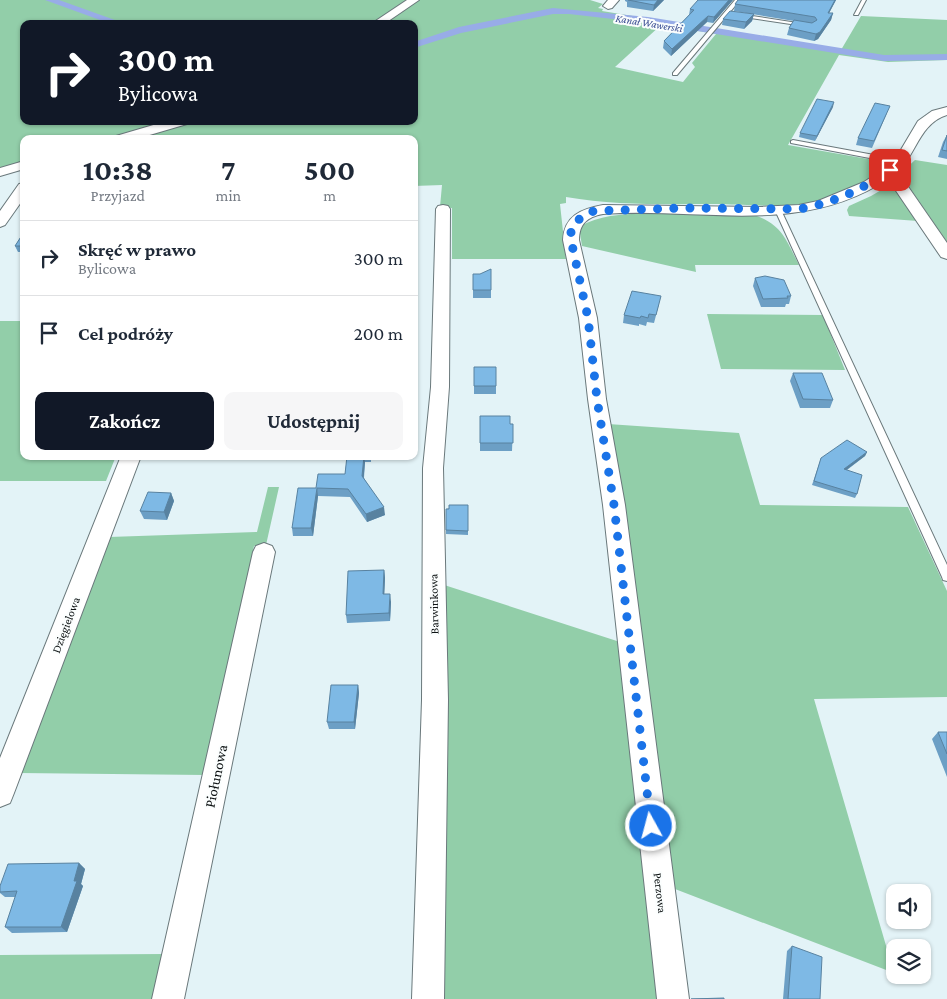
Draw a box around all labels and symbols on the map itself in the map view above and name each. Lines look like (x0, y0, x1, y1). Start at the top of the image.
water label: Kanał Wawerski (615, 12, 683, 34)
pin (869, 149, 911, 191)
street label: Barwinkowa (426, 573, 442, 634)
street label: Dzięgielowa (49, 594, 83, 655)
street label: Piołunowa (202, 743, 231, 809)
position arrow (624, 799, 676, 851)
street label: Perzowa (651, 872, 669, 914)

